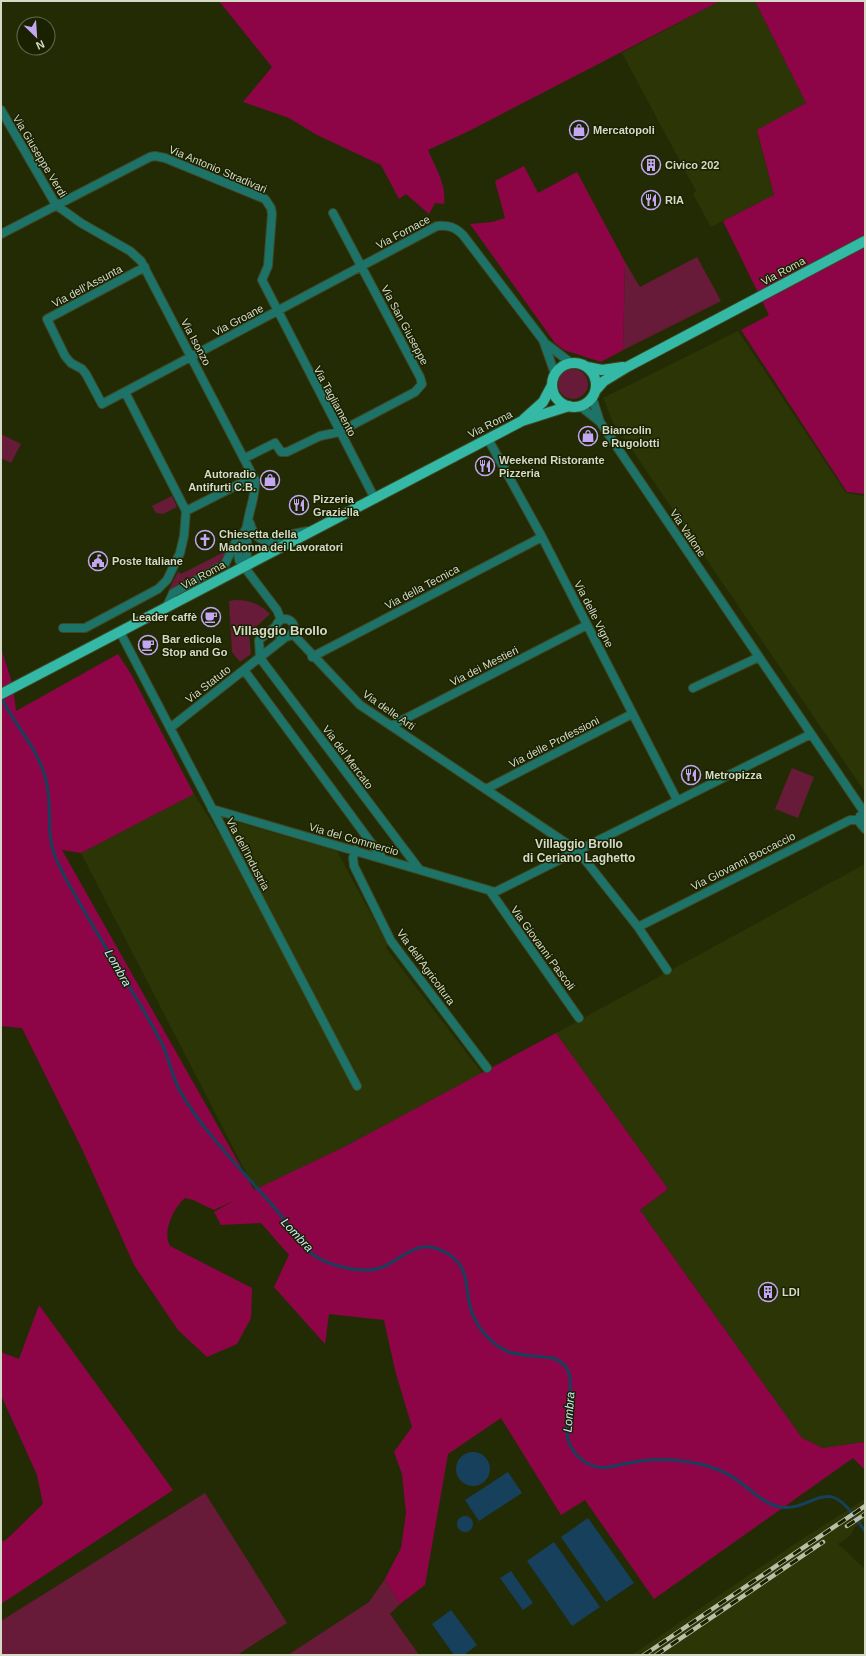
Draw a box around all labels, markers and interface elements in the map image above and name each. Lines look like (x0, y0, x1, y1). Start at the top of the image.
north arrow (16, 16, 56, 56)
text: N (34, 38, 46, 52)
street label: Via Giuseppe Verdi (11, 113, 69, 199)
shop icon: Mercatopoli (568, 119, 590, 141)
place label: Mercatopoli (593, 124, 655, 136)
street label: Via Antonio Stradivari (167, 143, 269, 195)
building icon: Civico 202 (640, 154, 662, 176)
place label: Civico 202 (665, 159, 719, 171)
restaurant icon: RIA (640, 189, 662, 211)
place label: RIA (665, 194, 684, 206)
street label: Via Fornace (374, 213, 432, 251)
street label: Via Roma (759, 254, 808, 288)
street label: Via dell'Assunta (50, 262, 125, 310)
street label: Via San Giuseppe (379, 283, 431, 367)
street label: Via Groane (211, 302, 265, 338)
street label: Via Isonzo (179, 317, 213, 367)
street label: Via Tagliamento (311, 364, 359, 438)
street label: Via Roma (466, 407, 515, 440)
place label: Biancolin e Rugolotti (602, 424, 659, 449)
shop icon: Biancolin e Rugolotti (577, 425, 599, 447)
place label: Weekend Ristorante Pizzeria (499, 454, 605, 479)
restaurant icon: Weekend Ristorante Pizzeria (474, 455, 496, 477)
place label: Autoradio Antifurti C.B. (188, 468, 256, 493)
shop icon: Autoradio Antifurti C.B. (259, 469, 281, 491)
place label: Pizzeria Graziella (313, 493, 360, 518)
restaurant icon: Pizzeria Graziella (288, 494, 310, 516)
street label: Via Vallone (668, 507, 708, 559)
place label: Chiesetta della Madonna dei Lavoratori (219, 528, 343, 553)
church icon: Chiesetta della Madonna dei Lavoratori (194, 529, 216, 551)
public building icon: Poste Italiane (87, 550, 109, 572)
place label: Poste Italiane (112, 555, 183, 567)
street label: Via Roma (179, 558, 228, 592)
street label: Via della Tecnica (383, 562, 462, 612)
street label: Via delle Vigne (572, 579, 616, 649)
cafe icon: Leader caffè (200, 606, 222, 628)
place label: Leader caffè (132, 611, 197, 623)
district label: Villaggio Brollo (232, 623, 328, 638)
place label: Bar edicola Stop and Go (162, 633, 228, 658)
cafe icon: Bar edicola Stop and Go (137, 634, 159, 656)
street label: Via dei Mestieri (448, 644, 520, 688)
street label: Via Statuto (183, 663, 233, 705)
street label: Via delle Arti (361, 688, 417, 732)
street label: Via delle Professioni (507, 714, 601, 770)
street label: Via del Mercato (320, 723, 376, 791)
restaurant icon: Metropizza (680, 764, 702, 786)
place label: Metropizza (705, 769, 763, 781)
street label: Via dell'Industria (224, 816, 273, 893)
street label: Via del Commercio (308, 820, 400, 858)
street label: Via Giovanni Boccaccio (689, 829, 797, 893)
district label: Villaggio Brollo di Ceriano Laghetto (523, 837, 635, 865)
street label: Via Giovanni Pascoli (509, 904, 577, 992)
street label: Via dell'Agricoltura (395, 927, 458, 1008)
water label: Lombra (102, 947, 134, 989)
water label: Lombra (278, 1215, 316, 1255)
building icon: LDI (757, 1281, 779, 1303)
place label: LDI (782, 1286, 800, 1298)
water label: Lombra (561, 1391, 577, 1433)

